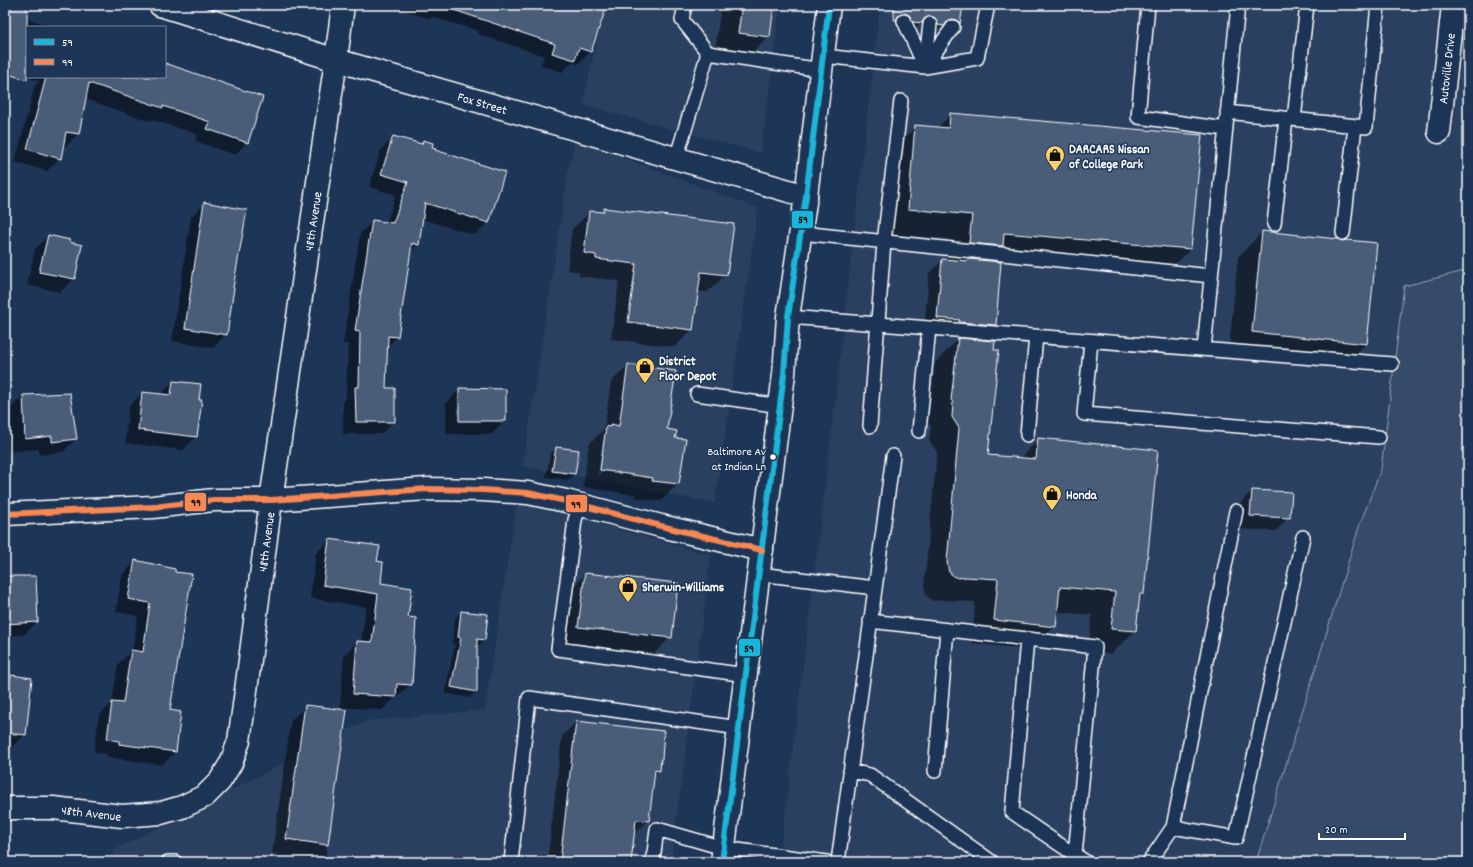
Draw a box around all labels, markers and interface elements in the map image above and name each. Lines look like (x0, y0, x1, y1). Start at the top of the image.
legend (26, 26, 166, 78)
street label: Autoville Drive (1435, 32, 1462, 105)
text: 59 (62, 35, 73, 52)
text: 99 (62, 55, 73, 72)
street label: Fox Street (455, 89, 509, 121)
place label: DARCARS Nissan of College Park (1069, 141, 1150, 175)
shop icon: DARCARS Nissan of College Park (1044, 144, 1066, 172)
street label: 48th Avenue (301, 190, 328, 253)
line badge: 59 (791, 210, 814, 229)
text: 59 (798, 213, 808, 229)
place label: District Floor Depot (659, 353, 716, 387)
shop icon: District Floor Depot (634, 356, 656, 384)
place label: Baltimore Av at Indian Ln (708, 444, 766, 476)
marker: Baltimore Av at Indian Ln (768, 452, 778, 462)
shop icon: Honda (1041, 483, 1063, 511)
place label: Honda (1066, 487, 1098, 506)
line badge: 99 (184, 492, 207, 512)
line badge: 99 (565, 494, 588, 513)
text: 99 (191, 496, 201, 512)
text: 99 (571, 498, 581, 514)
street label: 48th Avenue (255, 511, 281, 573)
shop icon: Sherwin-Williams (617, 575, 639, 603)
place label: Sherwin-Williams (642, 579, 725, 598)
line badge: 59 (738, 638, 761, 657)
text: 59 (744, 642, 754, 658)
street label: 48th Avenue (60, 802, 122, 828)
scale bar (1319, 815, 1405, 841)
text: 20 m (1325, 822, 1348, 839)

